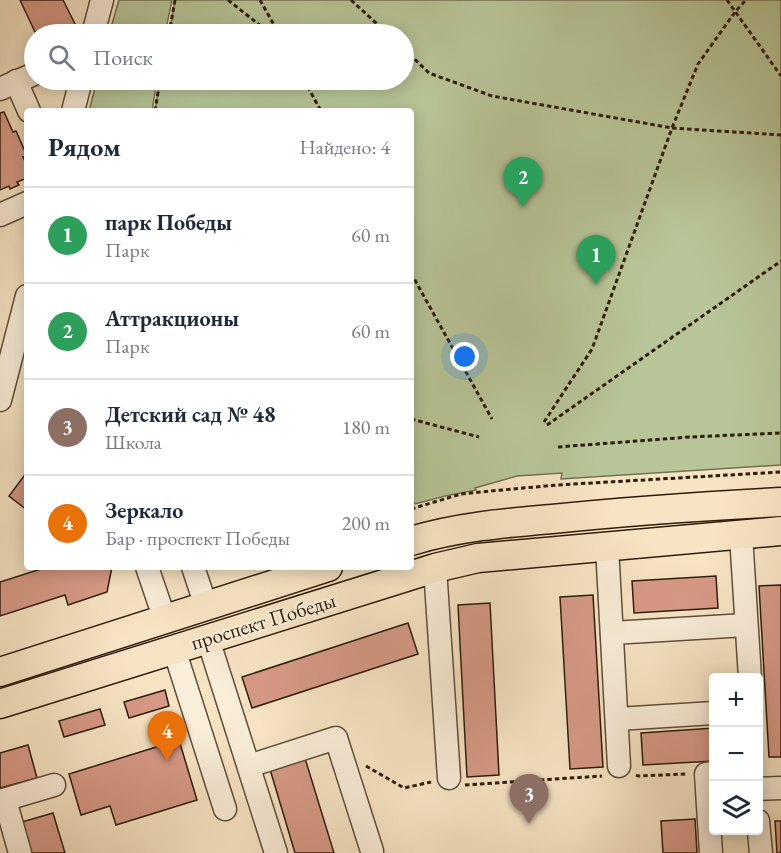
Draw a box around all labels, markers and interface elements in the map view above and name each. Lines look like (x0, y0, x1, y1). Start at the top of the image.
search box (24, 24, 414, 90)
icon: search (45, 41, 78, 74)
text: Поиск (93, 43, 153, 72)
text: Рядом (48, 130, 121, 164)
text: Найдено: 4 (299, 134, 390, 160)
pin: 2 (504, 158, 542, 207)
text: парк Победы (105, 208, 232, 237)
text: 1 (62, 222, 73, 248)
text: 60 m (351, 222, 390, 248)
pin: 1 (576, 236, 616, 285)
text: Парк (105, 237, 149, 263)
text: Аттракционы (105, 304, 239, 333)
text: 2 (62, 318, 73, 344)
text: 60 m (351, 318, 390, 344)
text: Парк (105, 333, 149, 359)
your location (450, 342, 479, 371)
text: Детский сад № 48 (105, 400, 276, 429)
text: 3 (62, 414, 73, 440)
text: 180 m (342, 414, 390, 440)
text: Школа (105, 429, 162, 455)
text: Зеркало (105, 496, 183, 525)
text: 4 (62, 510, 73, 536)
text: 200 m (342, 510, 390, 536)
text: Бар · проспект Победы (105, 525, 290, 551)
street label: проспект Победы (187, 586, 339, 656)
map controls (709, 673, 763, 835)
button: + (709, 673, 763, 727)
pin: 4 (148, 712, 186, 761)
button: − (709, 727, 763, 781)
pin: 3 (510, 774, 548, 824)
button: layers (709, 781, 763, 835)

